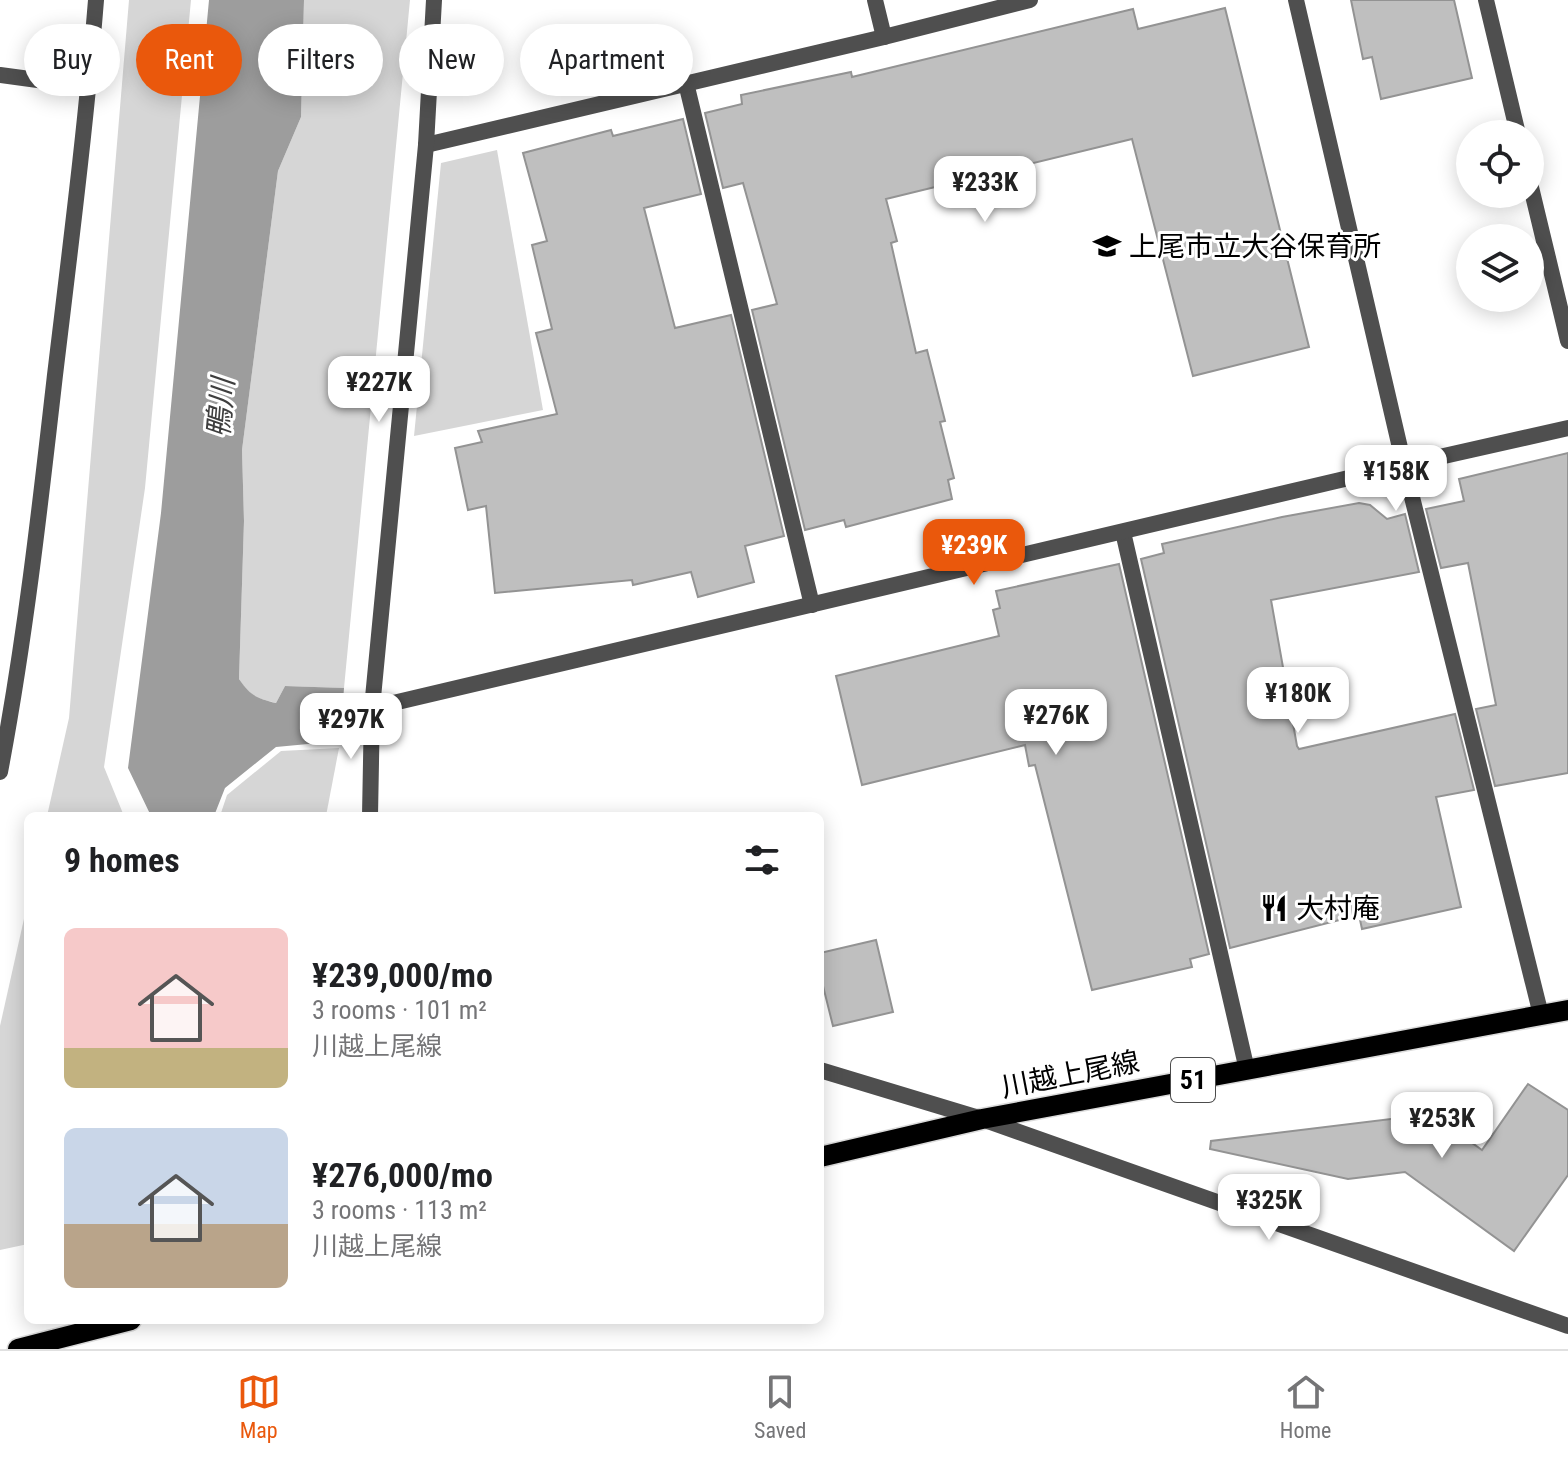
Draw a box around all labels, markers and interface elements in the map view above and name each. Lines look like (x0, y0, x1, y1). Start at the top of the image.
chip: Buy (24, 24, 120, 96)
chip: Rent (136, 24, 242, 96)
chip: Filters (258, 24, 383, 96)
chip: New (399, 24, 504, 96)
chip: Apartment (520, 24, 693, 96)
map controls (1456, 120, 1544, 312)
button: locate (1456, 120, 1544, 208)
pin: ¥233K (929, 156, 1041, 224)
text: ¥233K (952, 167, 1018, 197)
button: layers (1456, 224, 1544, 312)
place label: 上尾市立大谷保育所 (1129, 230, 1381, 263)
school or university icon: 上尾市立大谷保育所 (1092, 231, 1122, 261)
pin: ¥227K (323, 356, 435, 424)
text: ¥227K (346, 367, 412, 397)
water label: 鴨川 (200, 374, 241, 439)
pin: ¥158K (1340, 445, 1452, 513)
text: ¥158K (1363, 456, 1429, 486)
pin: ¥239K (918, 519, 1030, 587)
text: ¥239K (941, 530, 1007, 560)
pin: ¥180K (1242, 667, 1354, 735)
text: ¥180K (1265, 678, 1331, 708)
pin: ¥276K (1000, 689, 1112, 757)
pin: ¥297K (295, 693, 407, 761)
text: ¥276K (1023, 700, 1089, 730)
text: ¥297K (318, 704, 384, 734)
icon: filters (740, 838, 784, 882)
text: 9 homes (64, 840, 180, 880)
place label: 大村庵 (1296, 892, 1380, 925)
restaurant icon: 大村庵 (1259, 893, 1289, 923)
text: ¥239,000/mo (312, 955, 493, 995)
icon: home (128, 960, 224, 1056)
text: 3 rooms · 101 m² (312, 995, 487, 1025)
text: 川越上尾線 (312, 1031, 442, 1061)
street label: 川越上尾線 (998, 1045, 1142, 1104)
road number: 51 (1171, 1058, 1215, 1102)
pin: ¥253K (1386, 1092, 1498, 1160)
text: ¥253K (1409, 1103, 1475, 1133)
text: ¥276,000/mo (312, 1155, 493, 1195)
icon: home (128, 1160, 224, 1256)
pin: ¥325K (1213, 1174, 1325, 1242)
text: ¥325K (1236, 1185, 1302, 1215)
text: 3 rooms · 113 m² (312, 1195, 487, 1225)
text: 川越上尾線 (312, 1231, 442, 1261)
tab: Map (237, 1370, 281, 1443)
tab: Saved (754, 1370, 806, 1443)
tab: Home (1280, 1370, 1331, 1443)

